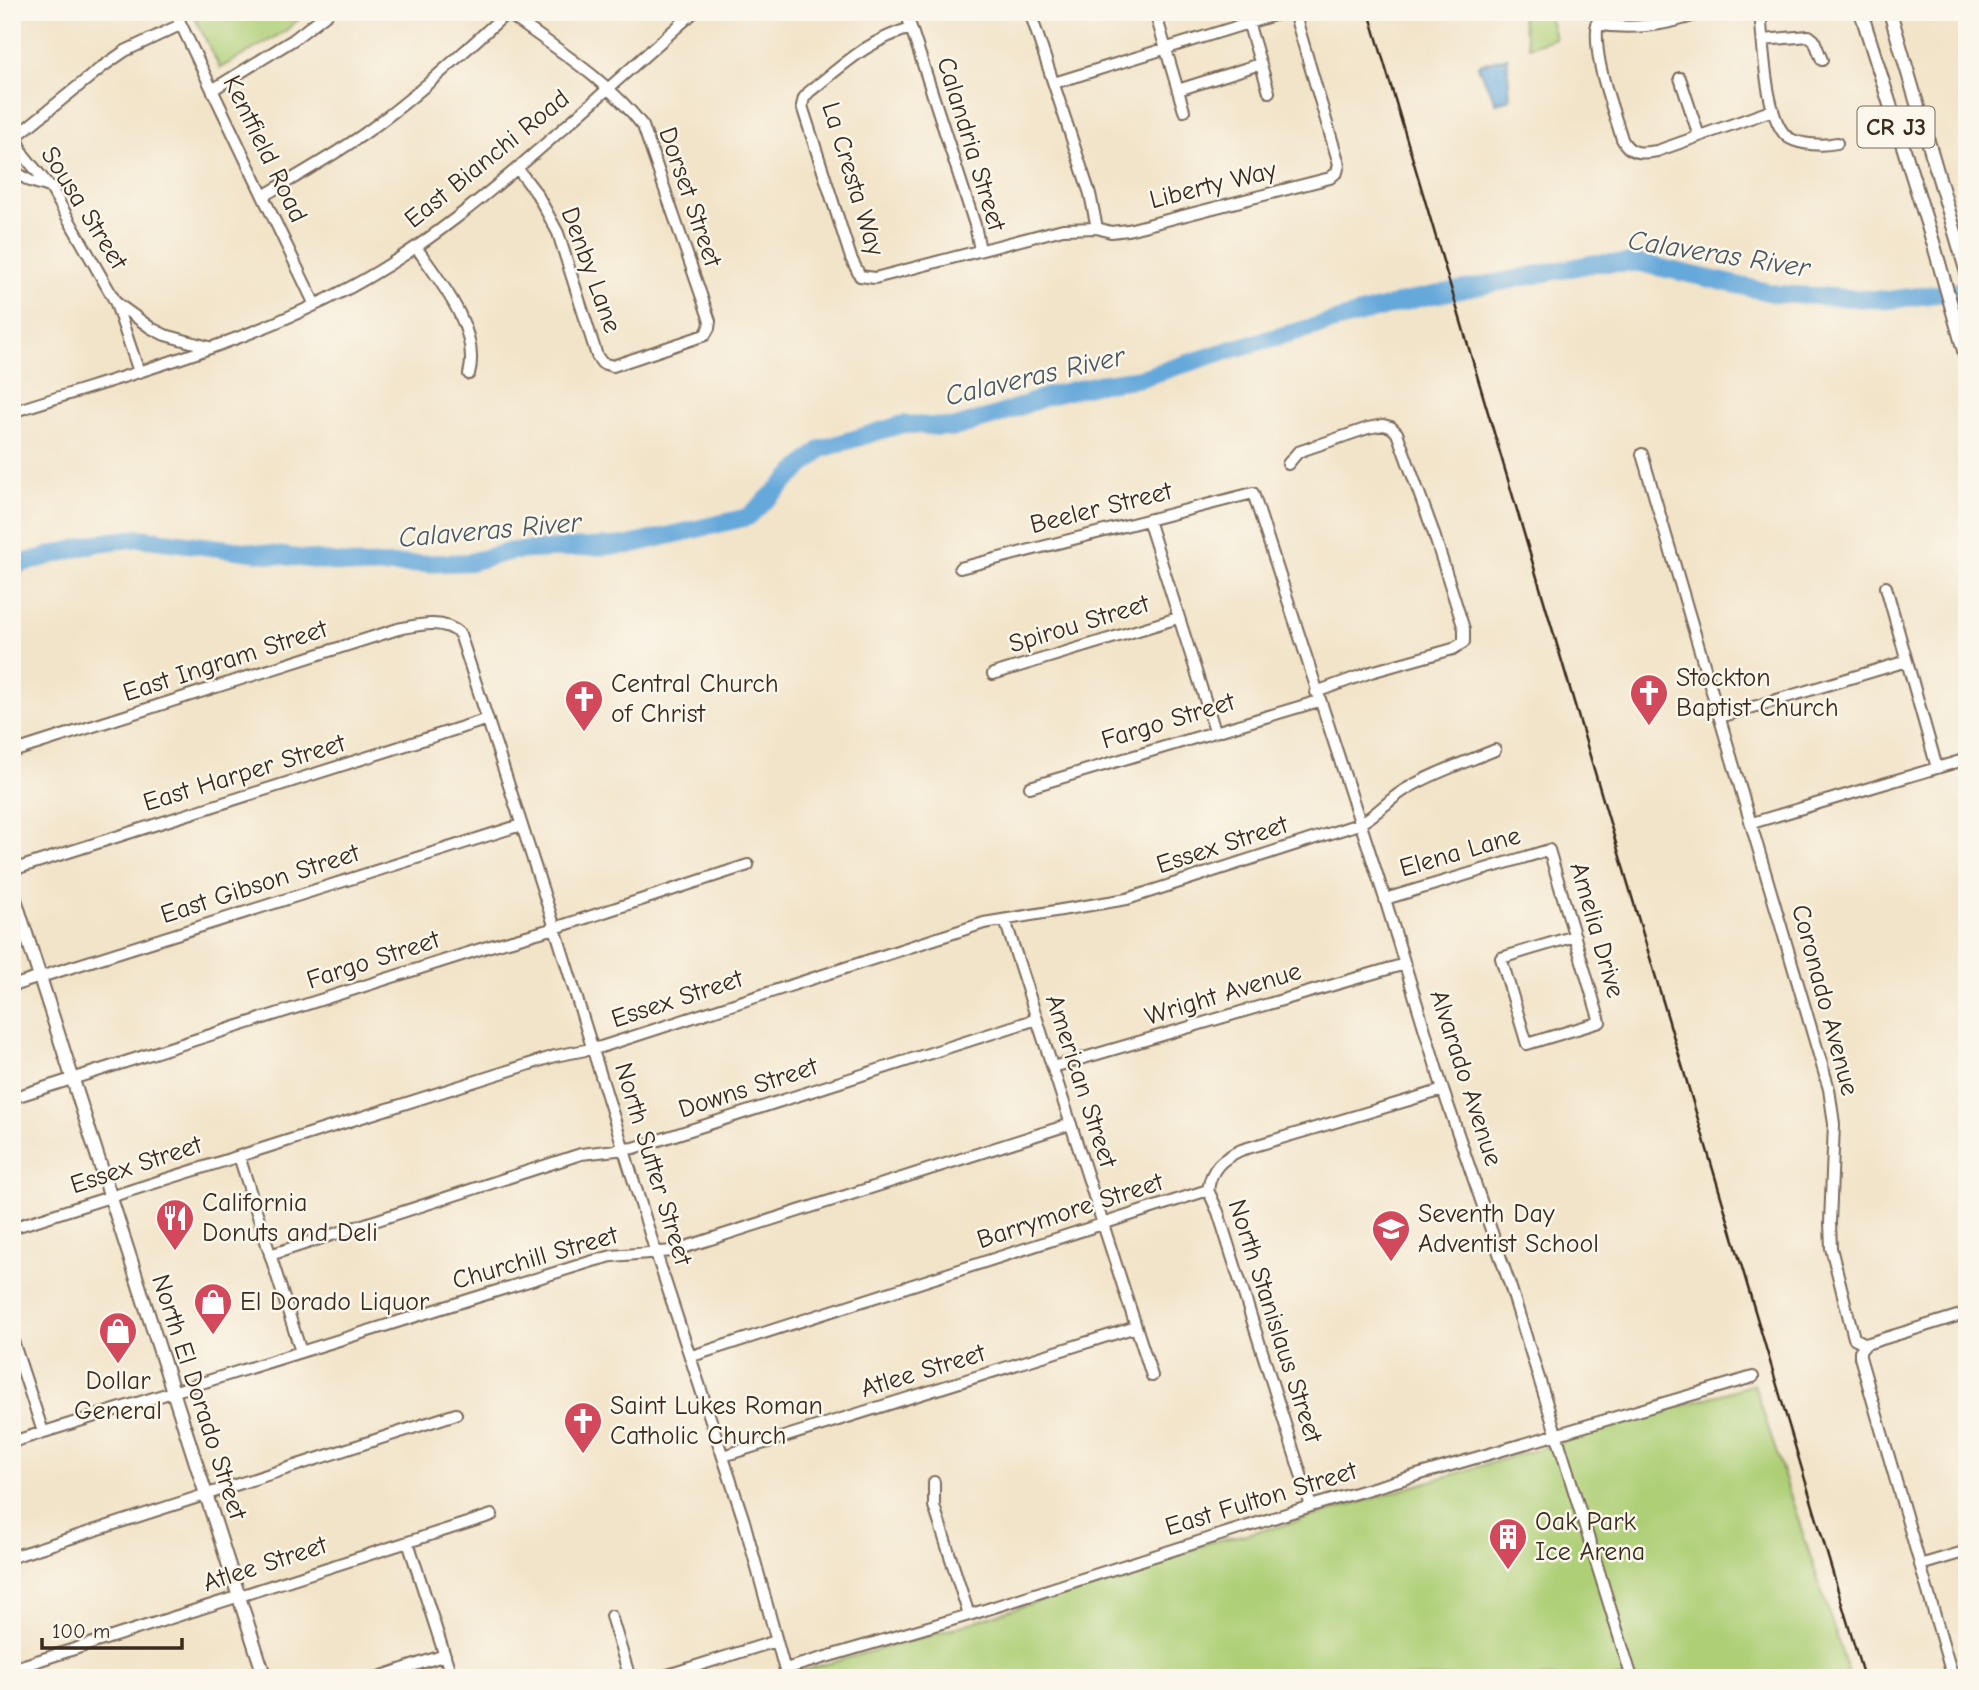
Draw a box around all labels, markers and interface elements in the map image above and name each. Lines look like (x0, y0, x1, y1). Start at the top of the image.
street label: Calandria Street (930, 54, 1012, 236)
street label: Kentfield Road (216, 71, 314, 227)
street label: East Bianchi Road (399, 83, 575, 235)
street label: La Cresta Way (815, 99, 891, 260)
road number: CR J3 (1857, 106, 1934, 148)
street label: Dorset Street (652, 123, 728, 272)
street label: Sousa Street (34, 141, 134, 276)
street label: Liberty Way (1146, 155, 1280, 215)
street label: Denby Lane (554, 203, 628, 337)
water label: Calaveras River (1626, 224, 1814, 284)
water label: Calaveras River (942, 339, 1130, 412)
street label: Beeler Street (1027, 476, 1176, 540)
water label: Calaveras River (397, 506, 585, 554)
street label: Spirou Street (1005, 588, 1154, 660)
street label: East Ingram Street (119, 613, 332, 708)
place label: Stockton Baptist Church (1676, 663, 1839, 723)
place label: Central Church of Christ (611, 669, 779, 729)
church icon: Stockton Baptist Church (1628, 672, 1670, 727)
church icon: Central Church of Christ (563, 678, 605, 733)
street label: Fargo Street (1098, 686, 1240, 755)
street label: East Harper Street (139, 728, 350, 818)
street label: Essex Street (1153, 809, 1293, 880)
street label: Elena Lane (1396, 820, 1524, 884)
street label: East Gibson Street (157, 837, 365, 930)
street label: Amelia Drive (1563, 859, 1631, 1001)
street label: Coronado Avenue (1785, 901, 1865, 1099)
street label: Fargo Street (303, 924, 445, 996)
street label: Wright Avenue (1141, 956, 1305, 1032)
street label: Essex Street (608, 963, 748, 1034)
street label: Alvarado Avenue (1423, 986, 1509, 1170)
street label: American Street (1039, 991, 1124, 1173)
street label: Downs Street (675, 1051, 823, 1125)
street label: North Sutter Street (608, 1059, 699, 1270)
street label: Essex Street (67, 1129, 207, 1200)
street label: Barrymore Street (973, 1166, 1168, 1255)
place label: California Donuts and Deli (202, 1188, 378, 1248)
street label: North Stanislaus Street (1222, 1196, 1329, 1448)
restaurant icon: California Donuts and Deli (154, 1197, 196, 1252)
place label: Seventh Day Adventist School (1418, 1199, 1599, 1259)
school or university icon: Seventh Day Adventist School (1370, 1208, 1412, 1263)
street label: Churchill Street (449, 1220, 622, 1296)
street label: North El Dorado Street (145, 1271, 253, 1525)
shop icon: El Dorado Liquor (192, 1281, 234, 1336)
place label: El Dorado Liquor (240, 1287, 430, 1317)
shop icon: Dollar General (97, 1310, 139, 1365)
street label: Atlee Street (857, 1337, 990, 1404)
place label: Dollar General (74, 1366, 162, 1426)
place label: Saint Lukes Roman Catholic Church (610, 1391, 823, 1451)
church icon: Saint Lukes Roman Catholic Church (562, 1400, 604, 1455)
street label: East Fulton Street (1162, 1455, 1362, 1542)
place label: Oak Park Ice Arena (1535, 1507, 1645, 1567)
building icon: Oak Park Ice Arena (1487, 1516, 1529, 1571)
street label: Atlee Street (199, 1529, 332, 1598)
scale bar (42, 1606, 182, 1650)
text: 100 m (52, 1619, 110, 1643)

